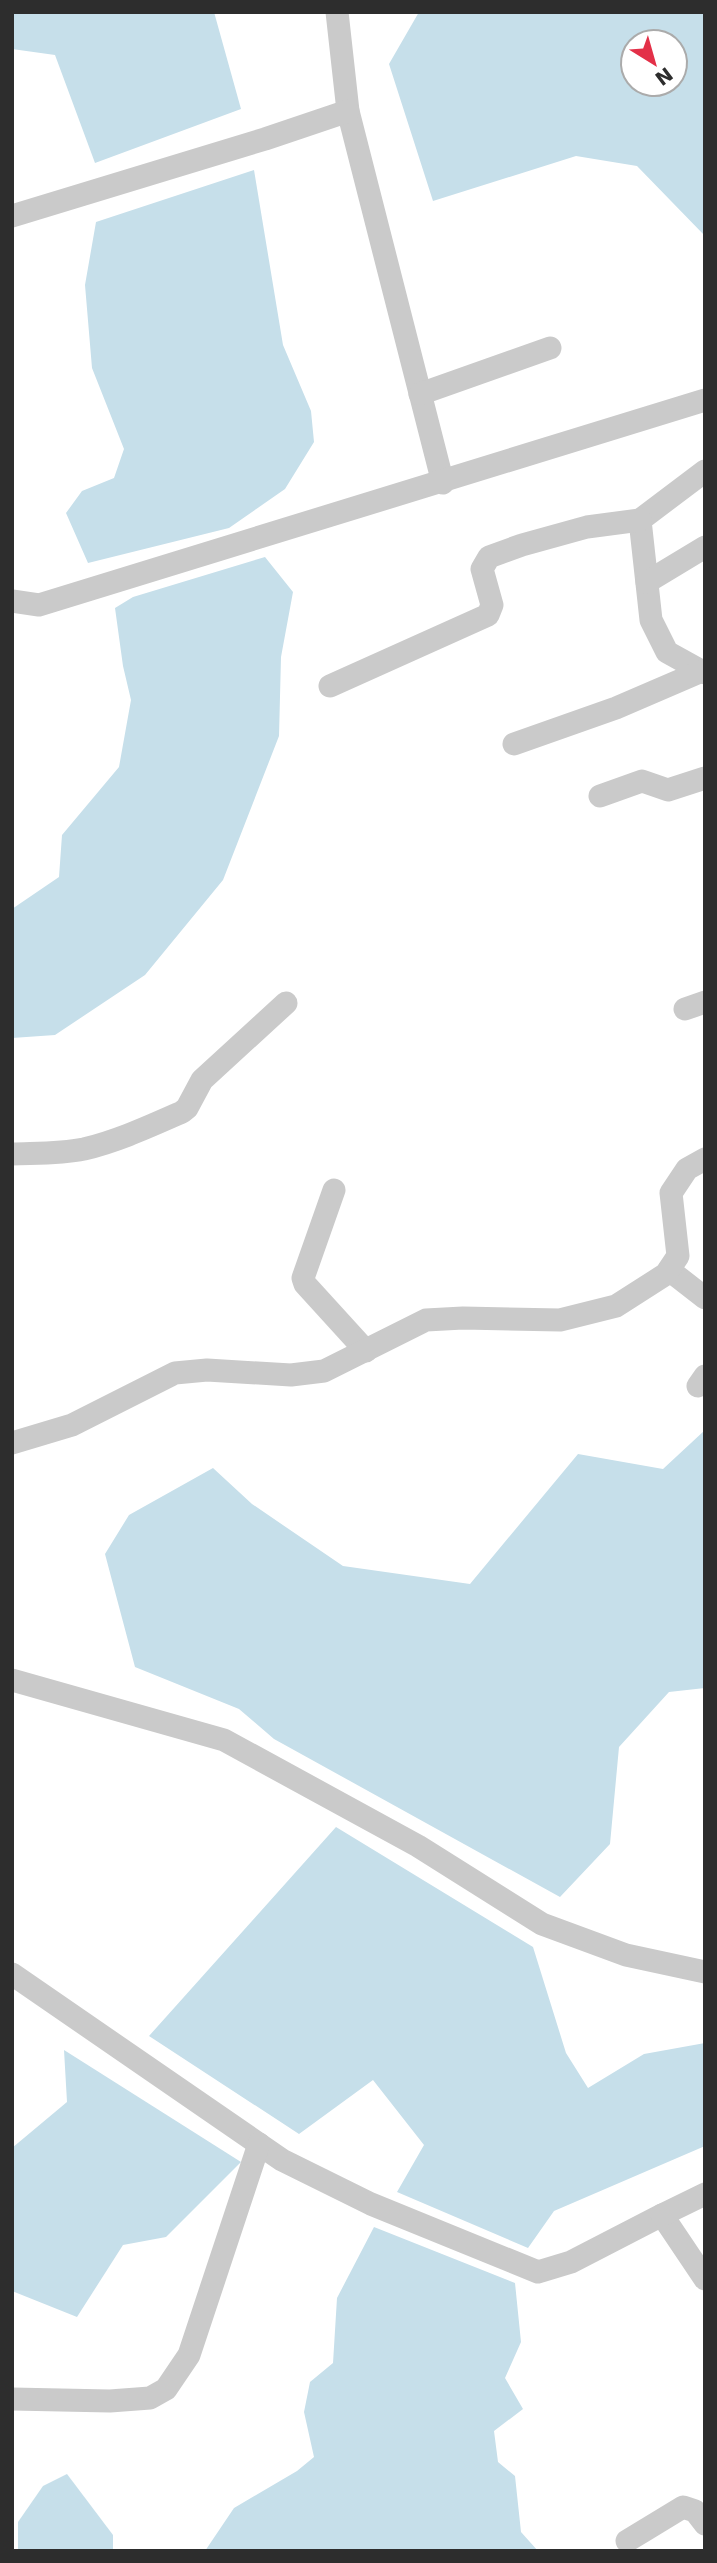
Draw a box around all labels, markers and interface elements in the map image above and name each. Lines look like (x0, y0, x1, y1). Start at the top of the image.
north arrow (619, 28, 689, 98)
text: N (651, 63, 677, 90)

